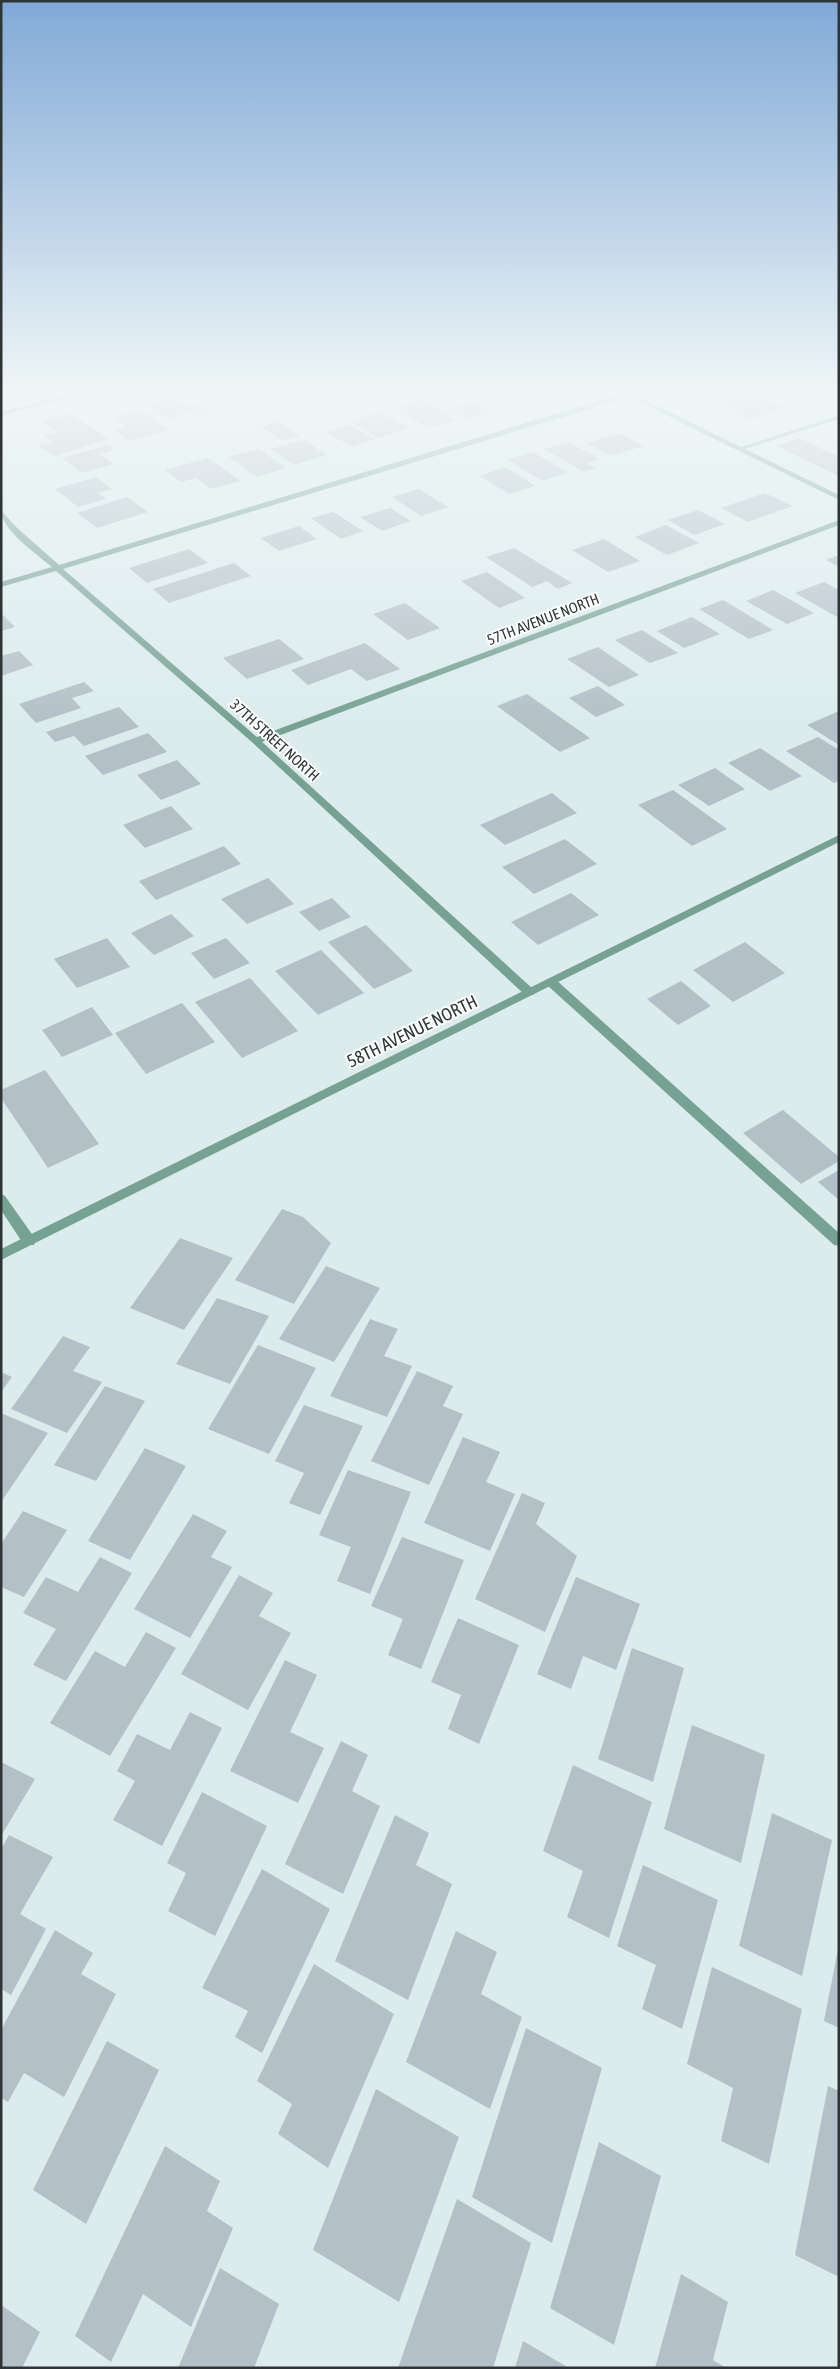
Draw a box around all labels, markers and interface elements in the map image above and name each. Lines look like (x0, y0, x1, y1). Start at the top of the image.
street label: 57TH AVENUE NORTH (484, 590, 602, 648)
street label: 37TH STREET NORTH (227, 696, 323, 784)
street label: 58TH AVENUE NORTH (343, 990, 481, 1072)

